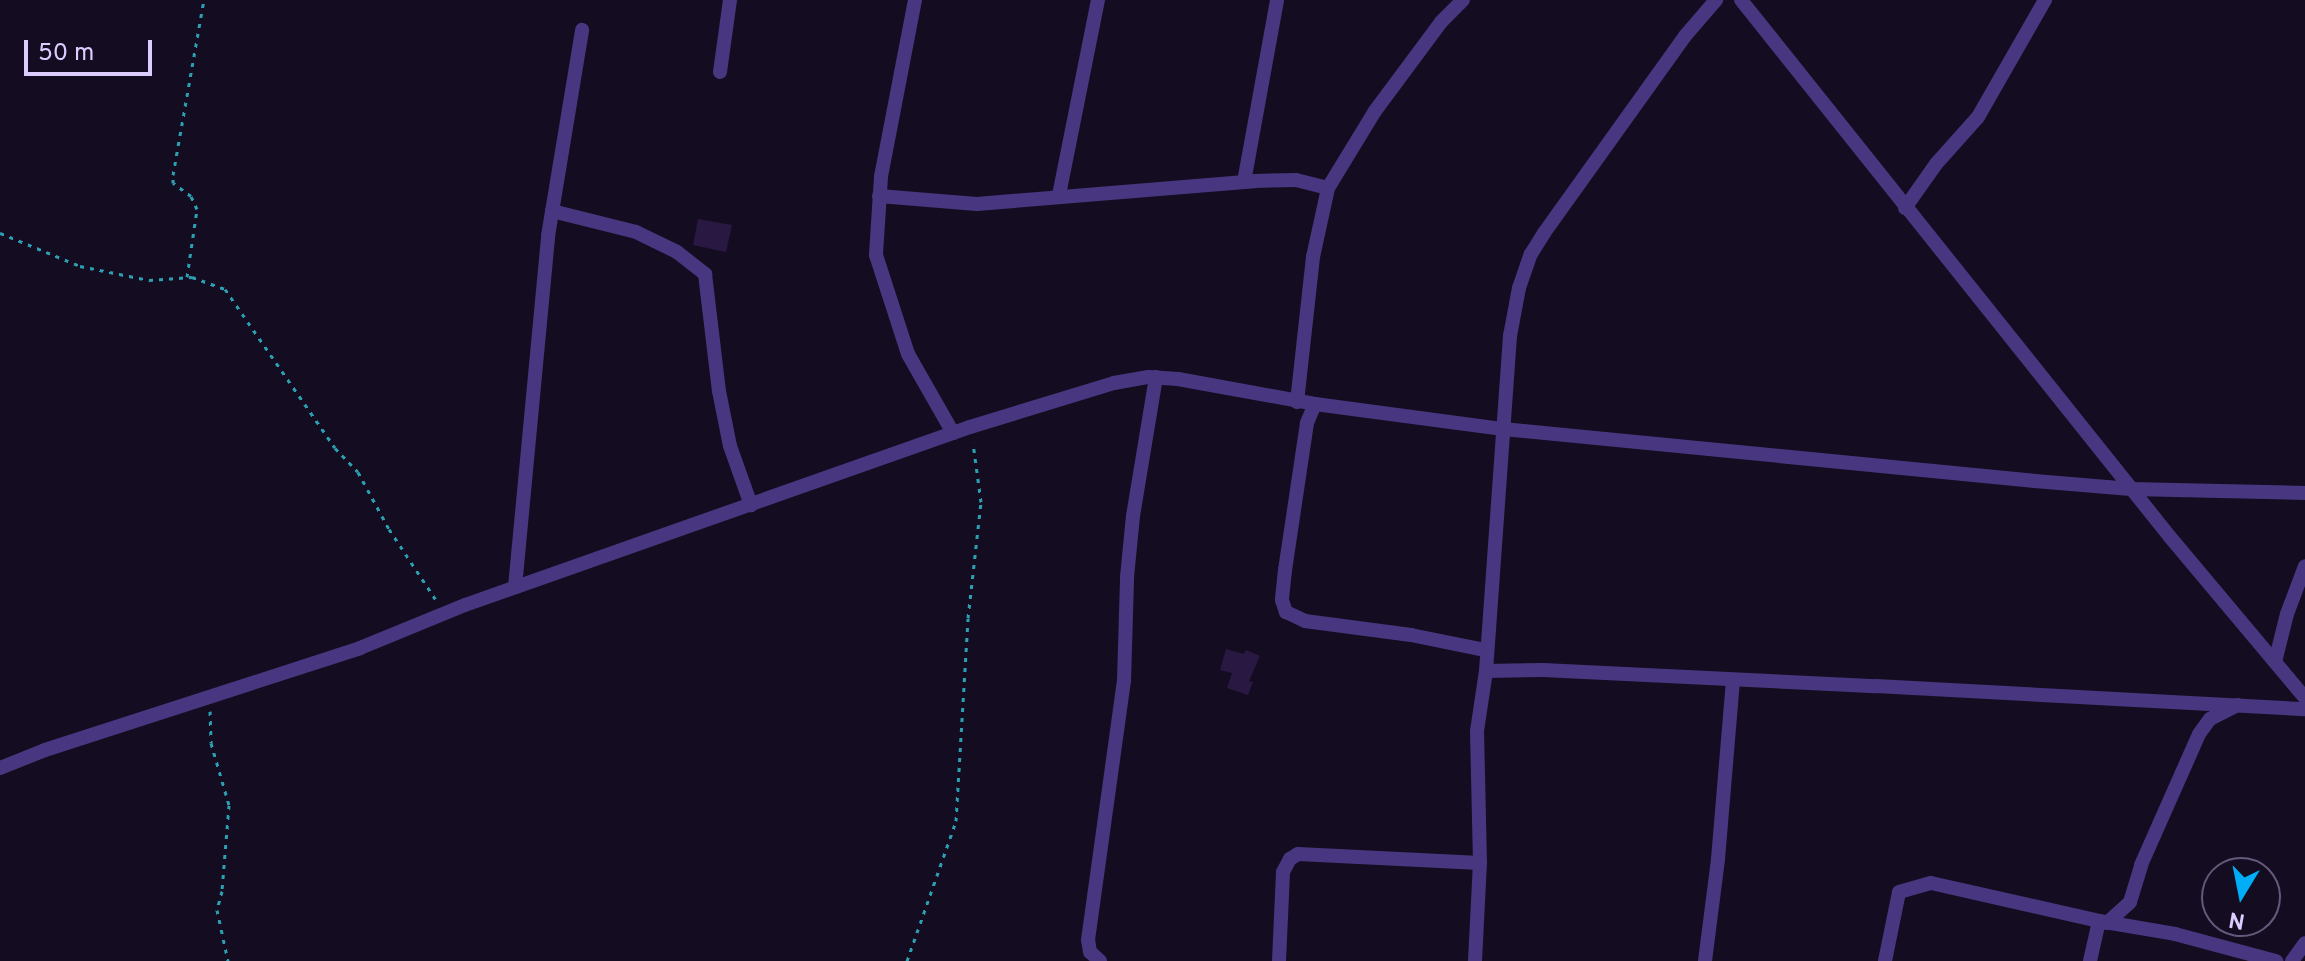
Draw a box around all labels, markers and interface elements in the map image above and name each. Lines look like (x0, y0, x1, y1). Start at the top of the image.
scale bar (28, 24, 156, 74)
text: 50 m (38, 39, 94, 69)
north arrow (2201, 857, 2281, 937)
text: N (2227, 904, 2247, 934)

